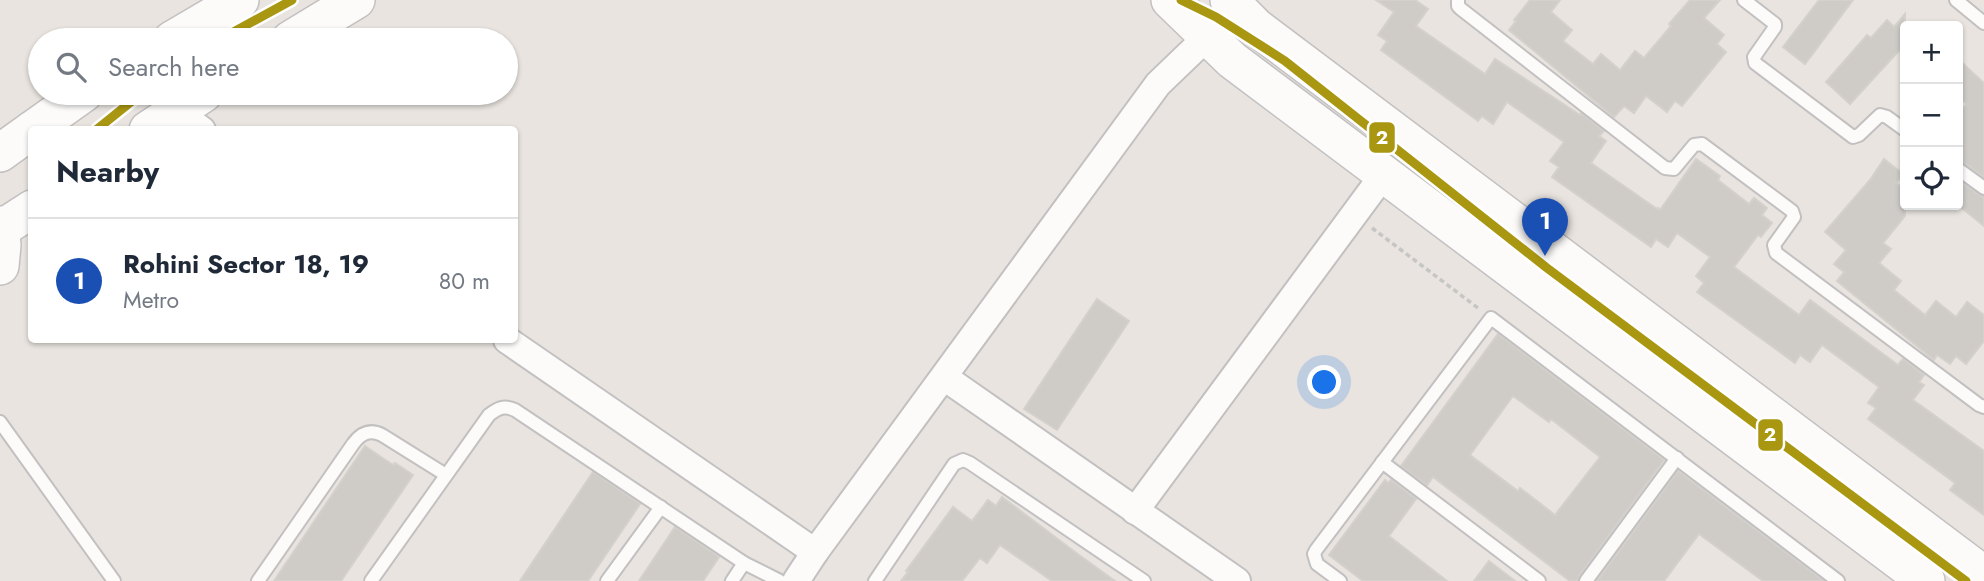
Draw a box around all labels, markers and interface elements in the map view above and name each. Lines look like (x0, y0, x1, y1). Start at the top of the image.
map controls (1900, 21, 1963, 210)
button: + (1900, 21, 1963, 84)
search box (28, 28, 518, 105)
icon: search (52, 48, 90, 86)
text: Search here (108, 48, 240, 86)
button: − (1900, 84, 1963, 147)
line badge: 2 (1368, 121, 1396, 154)
text: 2 (1376, 124, 1388, 151)
button: locate (1900, 147, 1963, 210)
text: Nearby (56, 150, 159, 193)
pin: 1 (1522, 198, 1568, 256)
text: Rohini Sector 18, 19 (123, 245, 369, 283)
text: 1 (73, 264, 85, 298)
text: 80 m (439, 264, 490, 298)
text: Metro (123, 283, 179, 317)
your location (1307, 365, 1341, 399)
line badge: 2 (1757, 418, 1784, 452)
text: 2 (1764, 421, 1776, 448)

